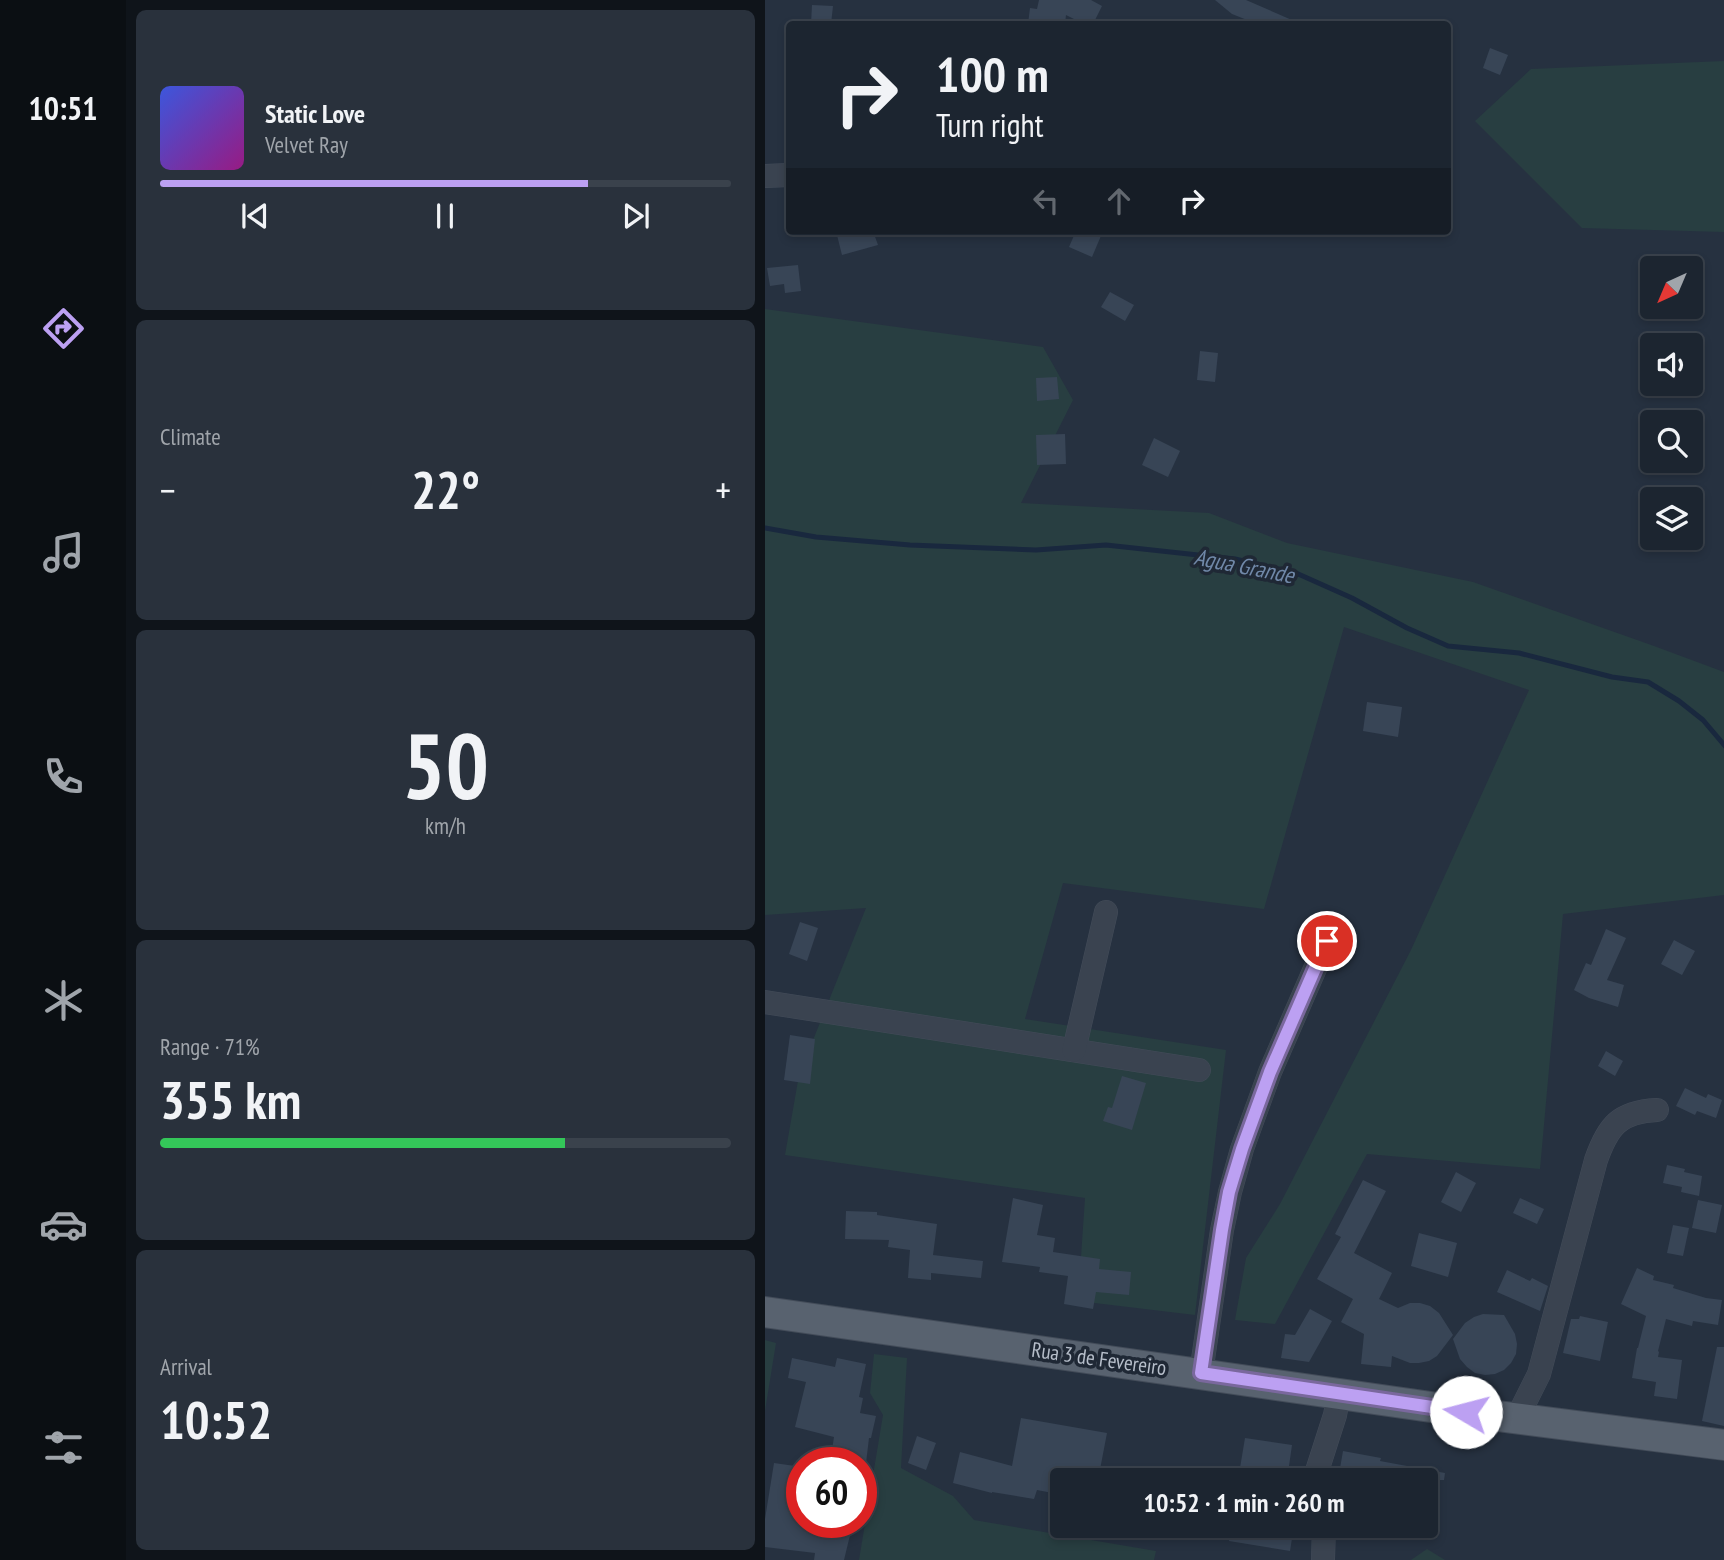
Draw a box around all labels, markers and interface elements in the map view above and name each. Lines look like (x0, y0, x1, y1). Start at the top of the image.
text: 100 m (936, 42, 1049, 106)
icon: right (821, 49, 912, 140)
text: 10:51 (28, 87, 98, 129)
text: Static Love (265, 97, 365, 130)
text: Turn right (936, 104, 1044, 146)
text: Velvet Ray (265, 130, 348, 159)
icon: left (1027, 182, 1065, 220)
icon: ahead (1100, 182, 1138, 220)
icon: right (1173, 182, 1211, 220)
icon: previous (236, 197, 274, 235)
icon: pause (426, 197, 464, 235)
icon: next (617, 197, 655, 235)
north arrow (1640, 256, 1703, 318)
map controls (1640, 256, 1703, 550)
icon: directions (39, 304, 88, 353)
button: sound (1640, 333, 1703, 396)
button: search (1640, 410, 1703, 473)
text: Climate (160, 422, 221, 451)
text: 22° (411, 456, 480, 523)
text: − (160, 465, 176, 514)
text: + (715, 465, 731, 514)
button: layers (1640, 487, 1703, 550)
icon: music (39, 528, 88, 577)
water label: Agua Grande (1192, 542, 1298, 590)
text: 50 (402, 706, 489, 824)
icon: phone (39, 752, 88, 801)
text: km/h (425, 811, 466, 840)
pin (1297, 911, 1357, 971)
icon: arrive (1308, 922, 1346, 960)
icon: climate (39, 976, 88, 1025)
text: Range · 71% (160, 1032, 260, 1061)
text: 355 km (160, 1066, 301, 1133)
icon: car (39, 1200, 88, 1249)
street label: Rua 3 de Fevereiro (1030, 1336, 1168, 1381)
text: Arrival (160, 1352, 212, 1381)
position arrow (1429, 1375, 1503, 1449)
text: 10:52 (160, 1386, 272, 1453)
icon: filters (39, 1423, 88, 1472)
speed limit sign: 60 (786, 1447, 877, 1538)
text: 10:52 · 1 min · 260 m (1144, 1486, 1344, 1519)

